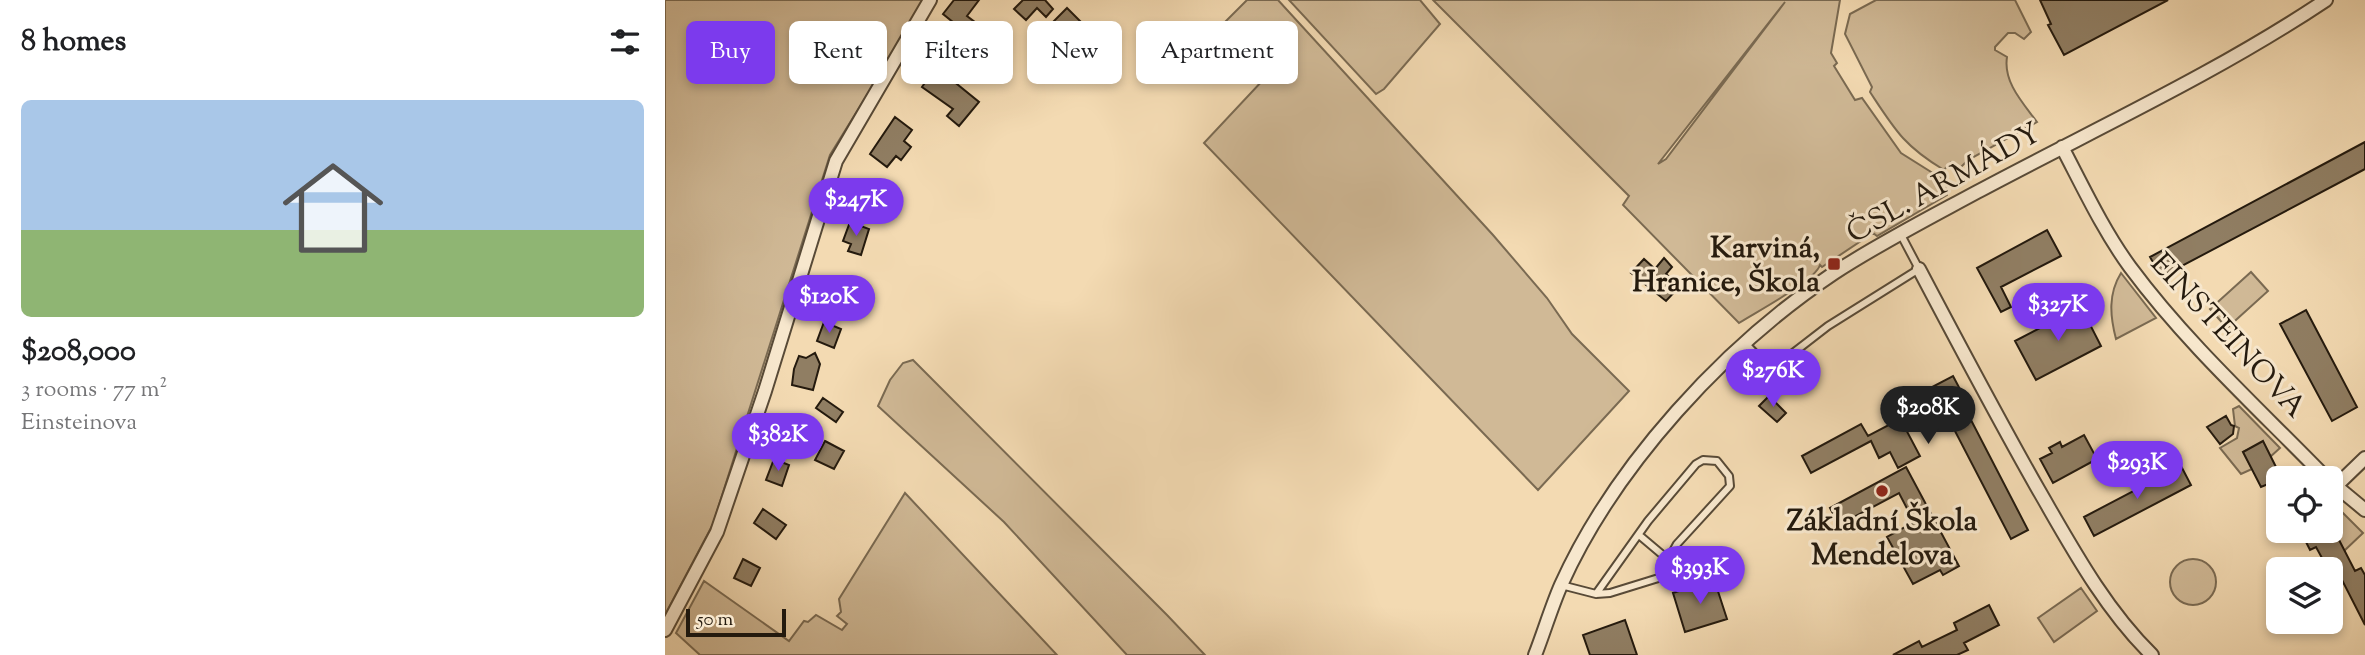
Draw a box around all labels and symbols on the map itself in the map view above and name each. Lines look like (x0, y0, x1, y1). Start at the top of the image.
street label: ČSL. ARMÁDY (1839, 113, 2049, 255)
pin: $247K (807, 178, 905, 238)
place label: Karviná, Hranice, Škola (1632, 228, 1820, 305)
street label: EINSTEINOVA (2139, 245, 2315, 429)
marker: Karviná, Hranice, Škola (1826, 256, 1842, 272)
pin: $120K (780, 276, 878, 335)
pin: $327K (2009, 284, 2107, 343)
pin: $276K (1724, 350, 1822, 409)
pin: $208K (1879, 386, 1977, 446)
pin: $382K (729, 414, 827, 473)
pin: $293K (2088, 442, 2186, 501)
marker: Základní Škola Mendelova (1874, 483, 1890, 499)
place label: Základní Škola Mendelova (1787, 501, 1978, 578)
pin: $393K (1651, 546, 1749, 606)
scale bar (686, 606, 786, 638)

